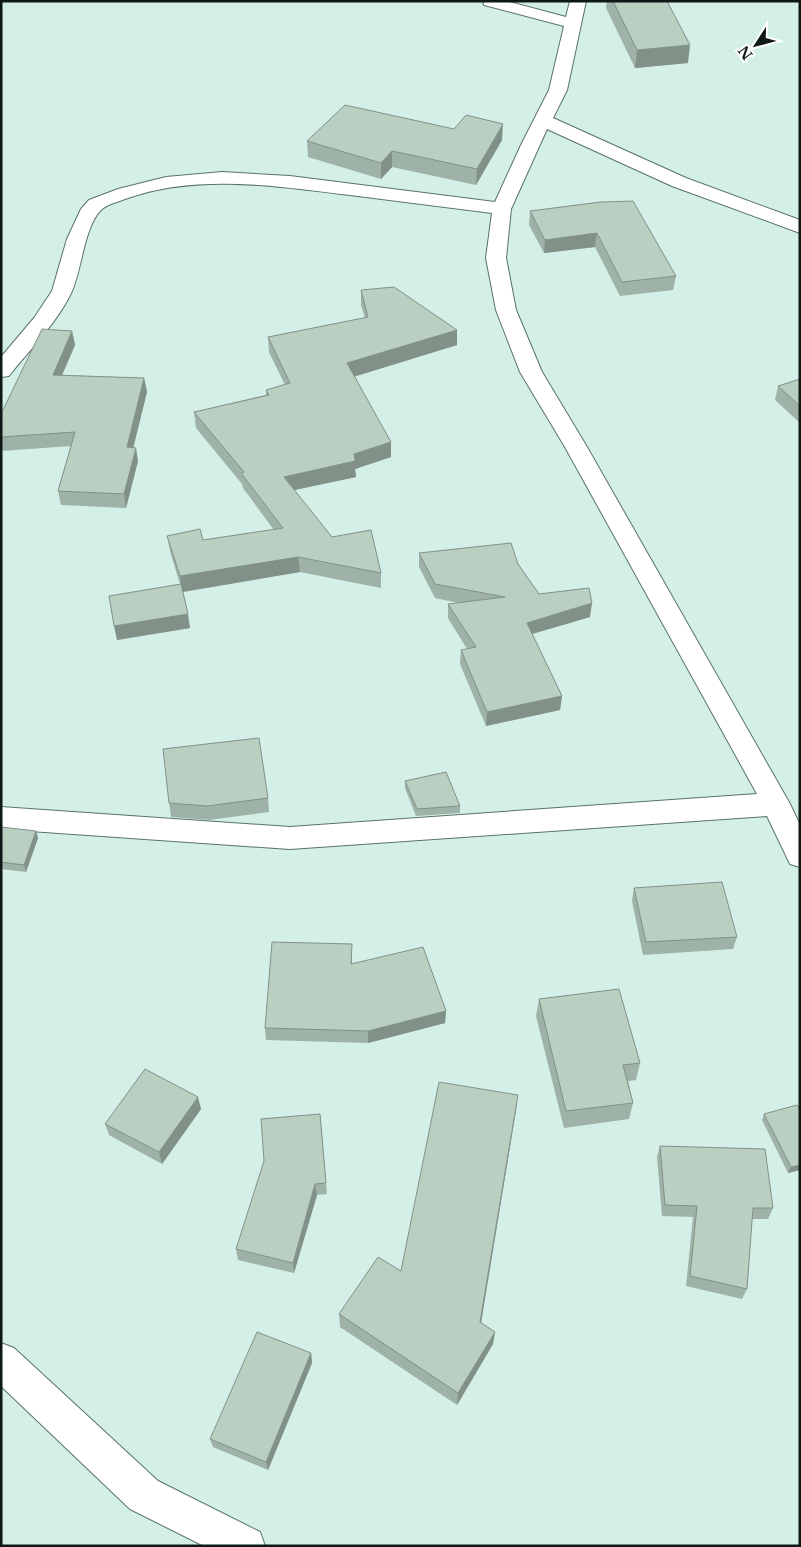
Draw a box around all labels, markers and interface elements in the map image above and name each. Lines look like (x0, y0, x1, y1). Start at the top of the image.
north arrow (731, 20, 781, 70)
text: N (734, 42, 757, 63)

